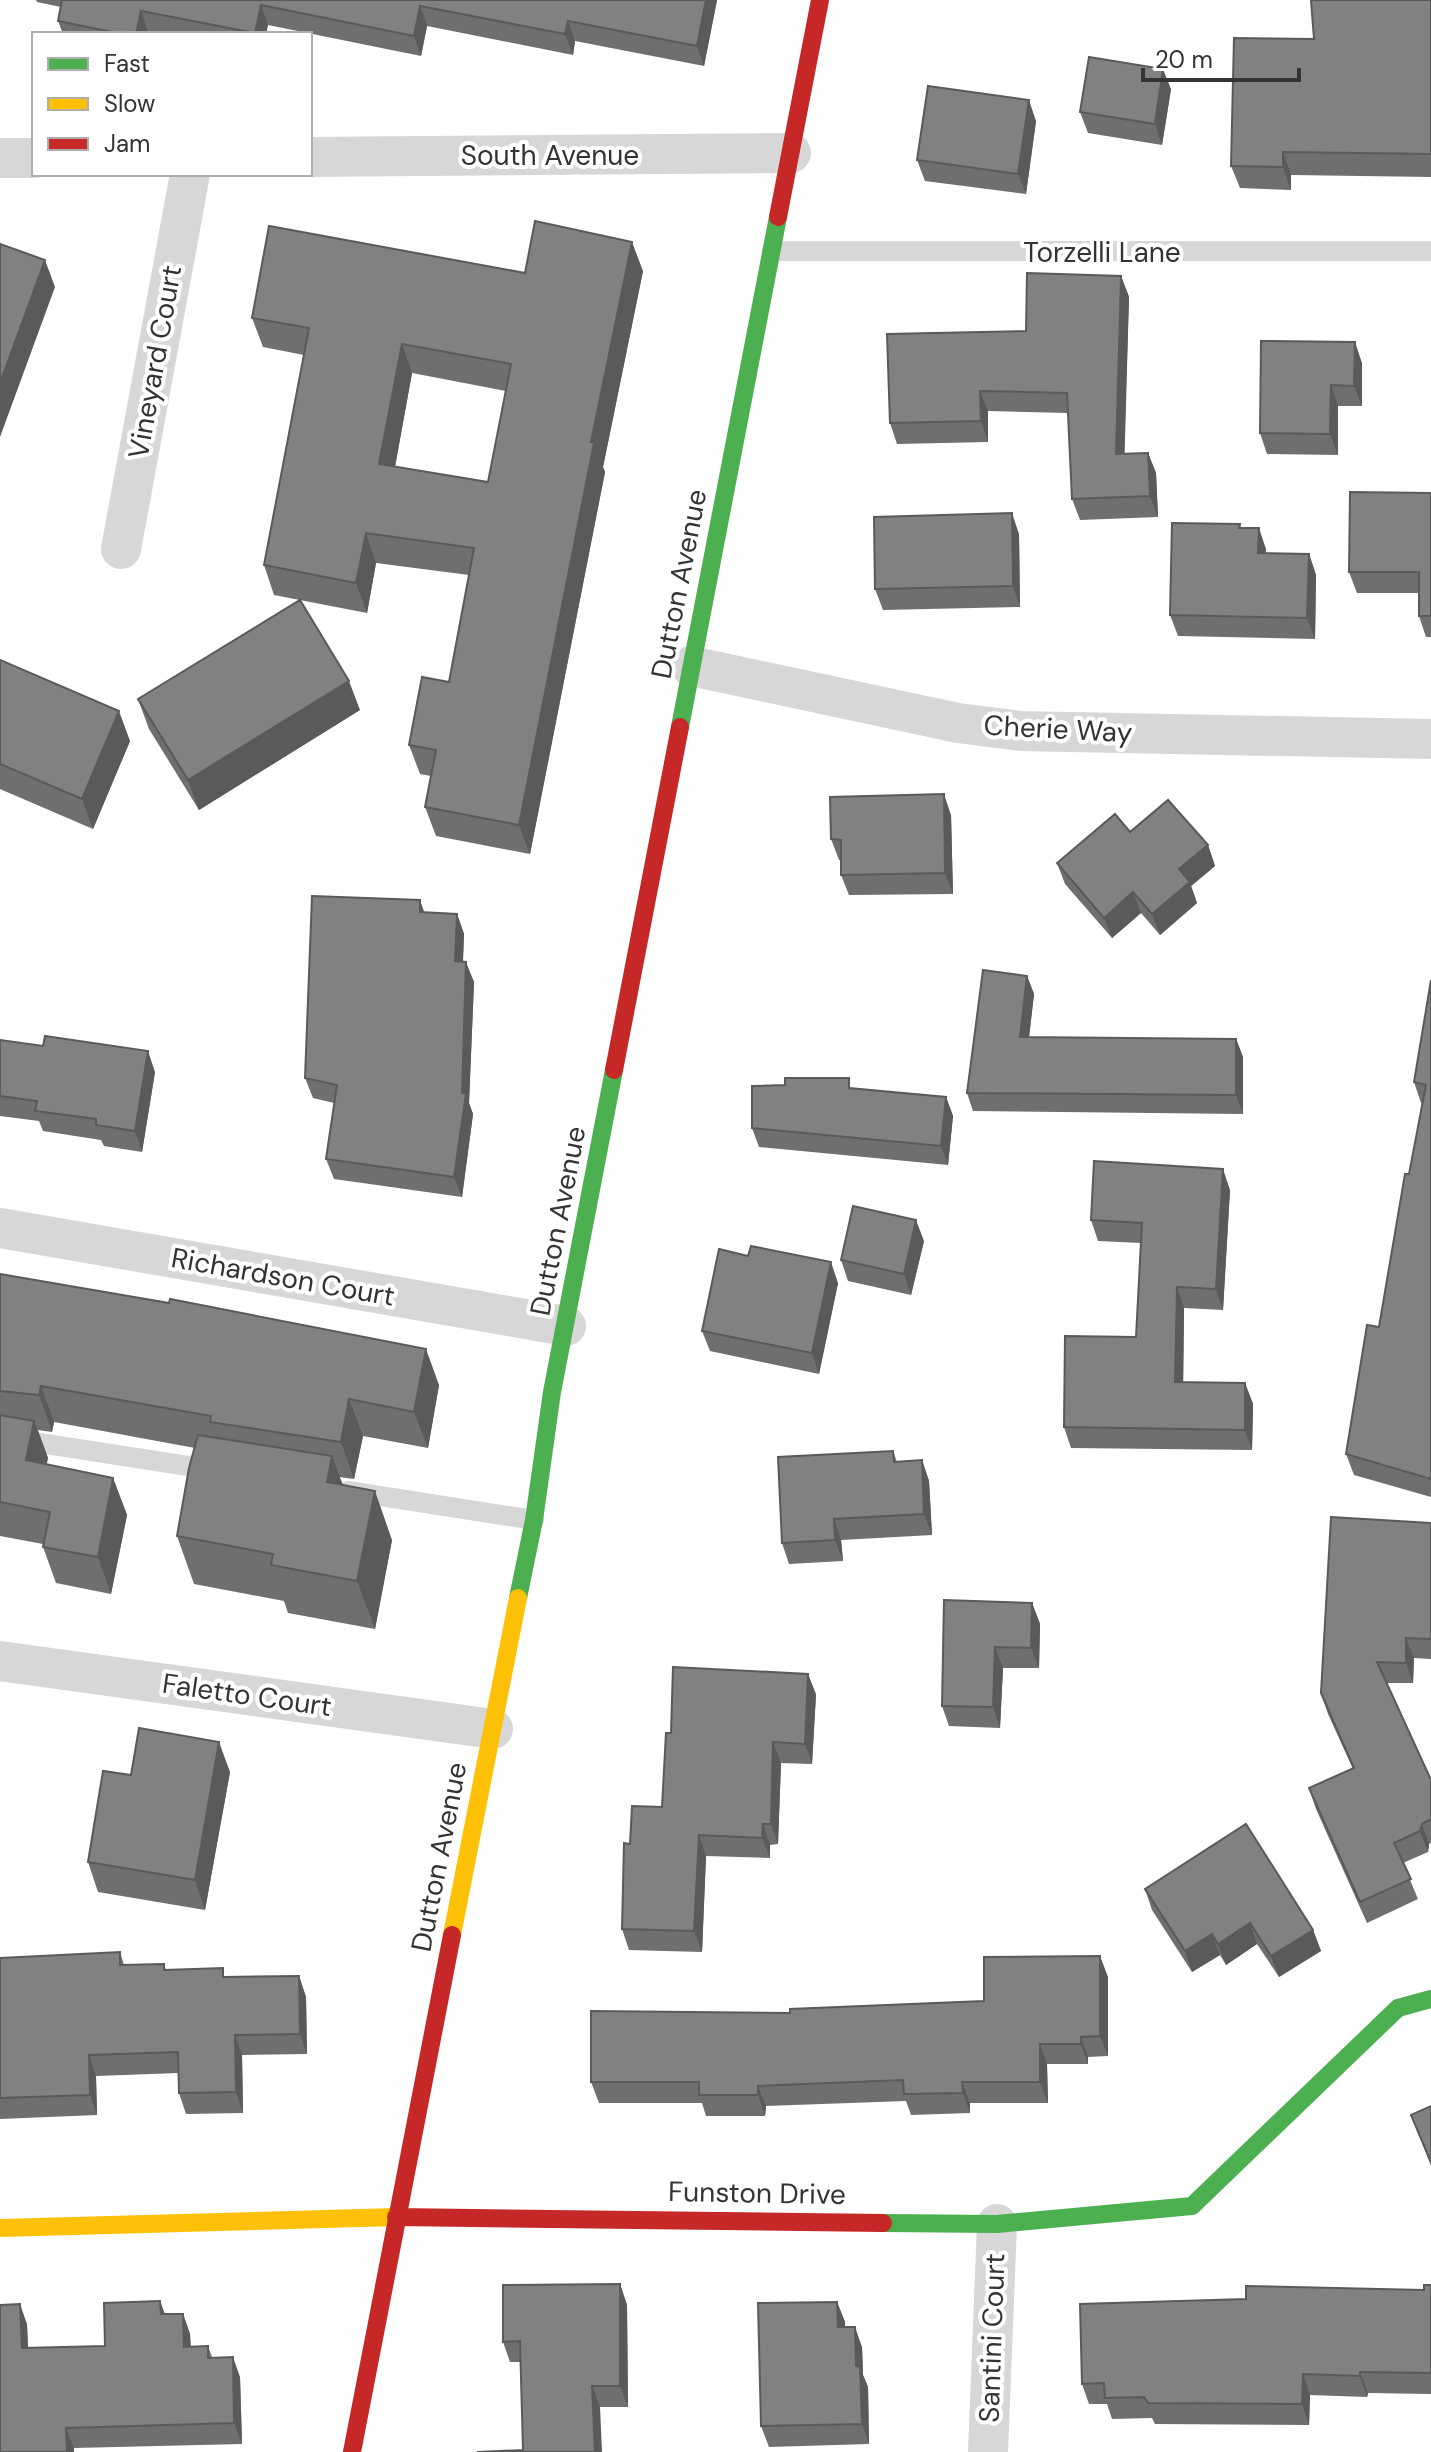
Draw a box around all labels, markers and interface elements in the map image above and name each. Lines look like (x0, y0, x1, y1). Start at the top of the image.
legend (32, 32, 312, 176)
scale bar (1143, 32, 1299, 82)
text: 20 m (1155, 44, 1213, 75)
text: Fast (104, 48, 150, 79)
text: Slow (104, 88, 155, 119)
text: Jam (104, 128, 150, 159)
street label: South Avenue (461, 137, 639, 174)
street label: Torzelli Lane (1023, 234, 1181, 271)
street label: Vineyard Court (120, 262, 190, 462)
street label: Dutton Avenue (643, 486, 715, 682)
street label: Cherie Way (983, 707, 1133, 751)
street label: Dutton Avenue (522, 1123, 594, 1319)
street label: Richardson Court (168, 1239, 398, 1315)
street label: Faletto Court (160, 1665, 334, 1725)
street label: Dutton Avenue (403, 1759, 475, 1955)
street label: Funston Drive (668, 2173, 846, 2213)
street label: Santini Court (971, 2253, 1013, 2423)

